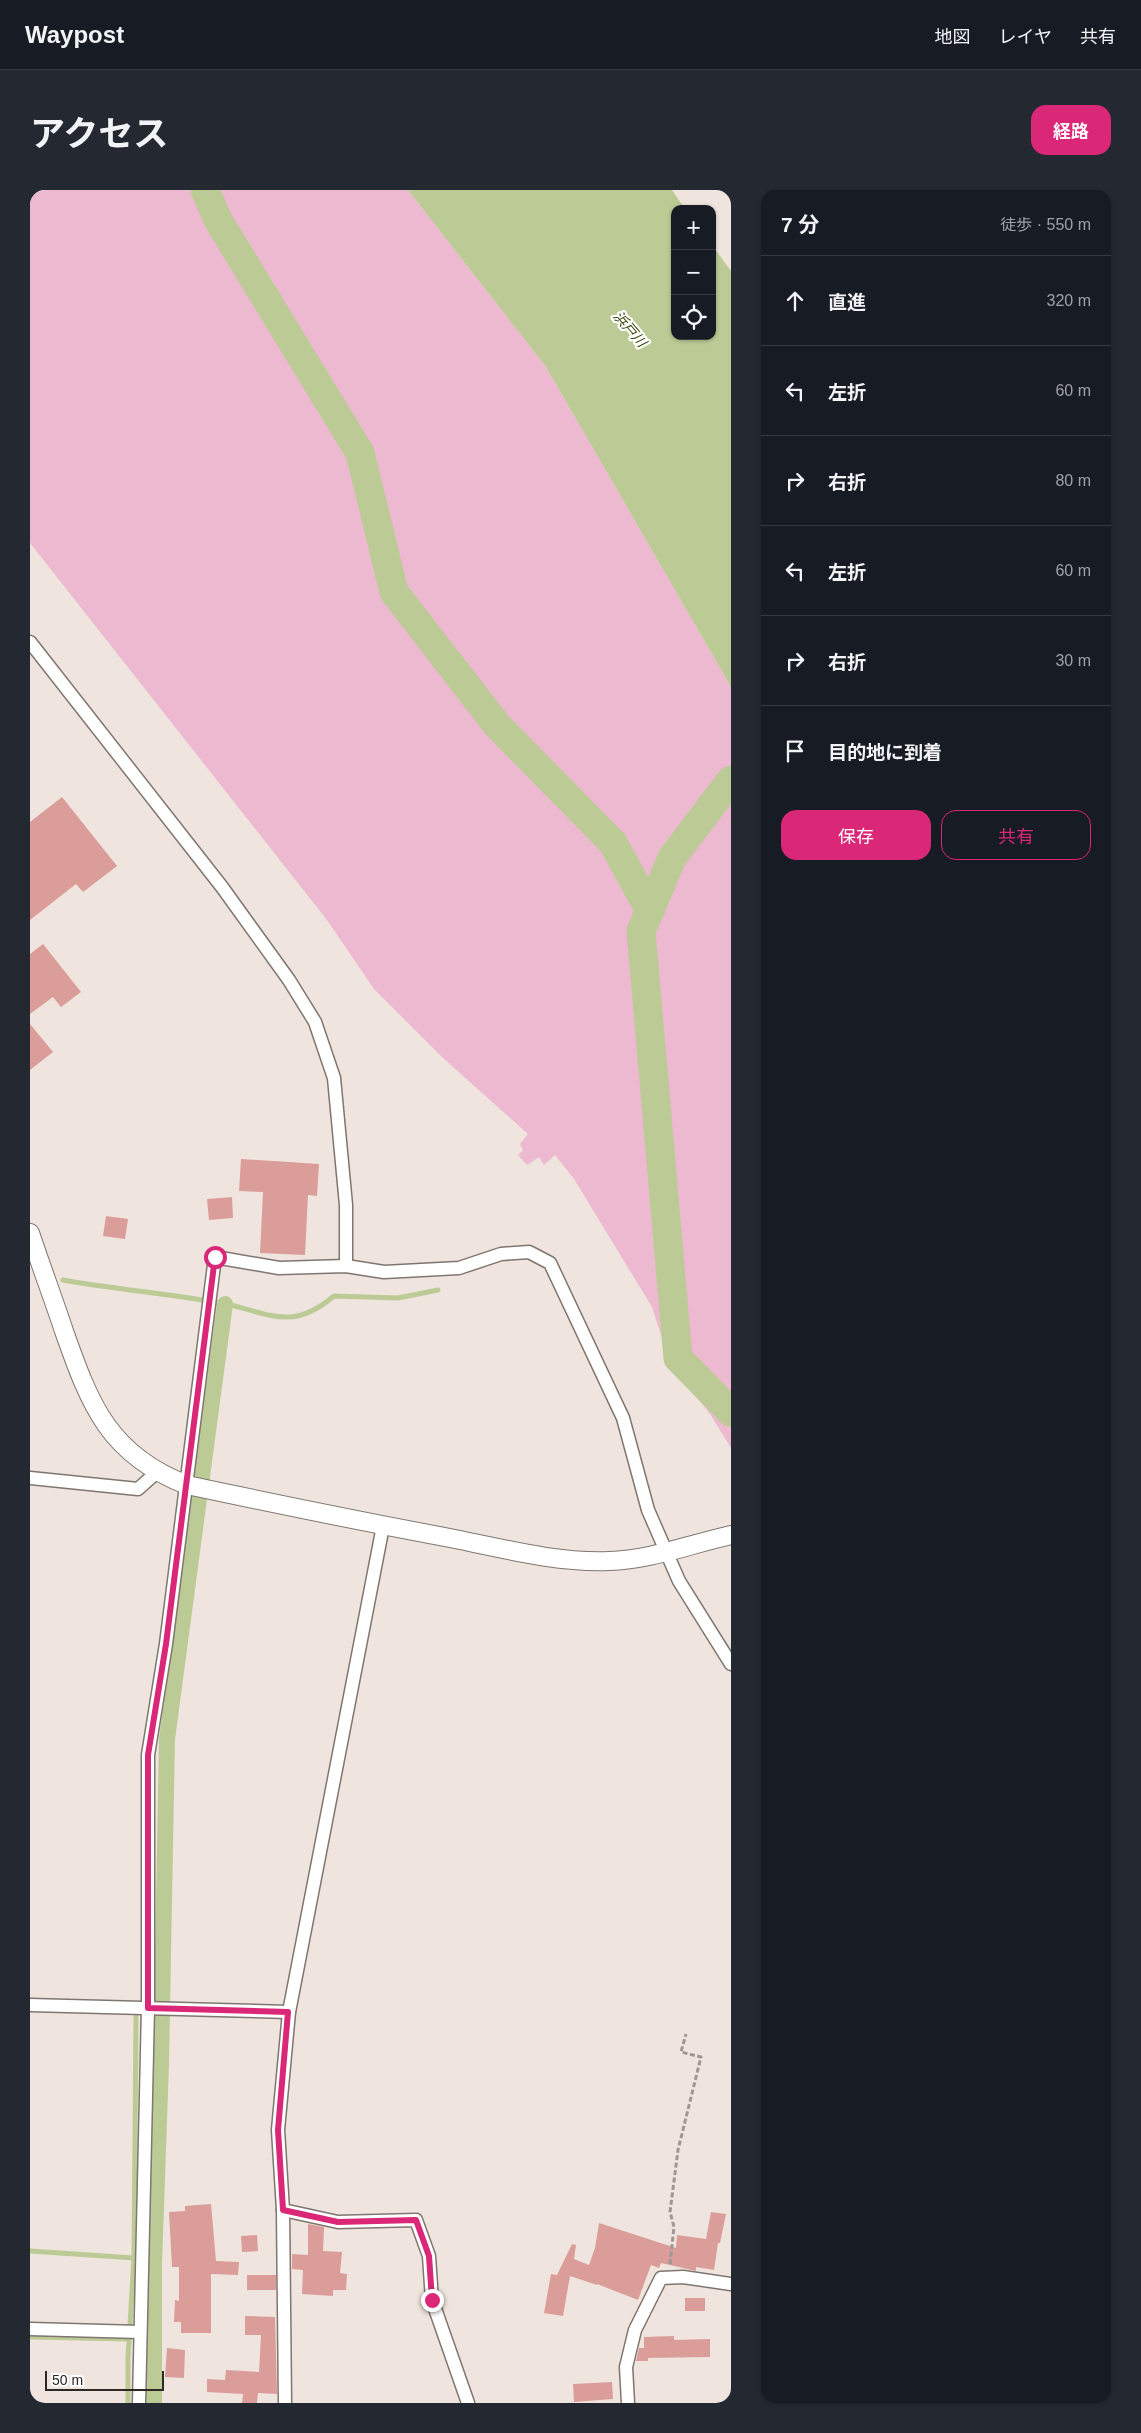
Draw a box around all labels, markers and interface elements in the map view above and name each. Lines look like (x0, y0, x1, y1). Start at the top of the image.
text: Waypost (25, 21, 124, 48)
text: 地図 (935, 27, 971, 47)
text: レイヤ (999, 27, 1052, 47)
text: 共有 (1080, 27, 1116, 47)
button: 経路 (1031, 105, 1111, 155)
text: アクセス (30, 114, 168, 153)
map controls (671, 205, 716, 340)
button: + (671, 205, 716, 250)
text: 7 分 (781, 213, 820, 236)
text: 徒歩 · 550 m (1000, 216, 1091, 233)
button: − (671, 250, 716, 295)
icon: ahead (781, 287, 809, 315)
text: 直進 (828, 292, 866, 313)
text: 320 m (1047, 292, 1091, 309)
button: locate (671, 295, 716, 340)
water label: 浜戸川 (610, 308, 651, 352)
icon: left (781, 377, 809, 405)
text: 左折 (828, 382, 866, 403)
text: 60 m (1055, 382, 1091, 399)
icon: right (781, 467, 809, 495)
text: 右折 (828, 472, 866, 493)
text: 80 m (1055, 472, 1091, 489)
icon: left (781, 557, 809, 585)
text: 左折 (828, 562, 866, 583)
text: 60 m (1055, 562, 1091, 579)
icon: right (781, 647, 809, 675)
text: 右折 (828, 652, 866, 673)
text: 30 m (1055, 652, 1091, 669)
icon: arrive (781, 737, 809, 765)
text: 目的地に到着 (828, 742, 942, 763)
button: 保存 (781, 810, 931, 860)
button: 共有 (941, 810, 1091, 860)
route start (204, 1246, 227, 1269)
route end (421, 2289, 444, 2312)
scale bar (45, 2368, 164, 2391)
text: 50 m (52, 2372, 83, 2388)

